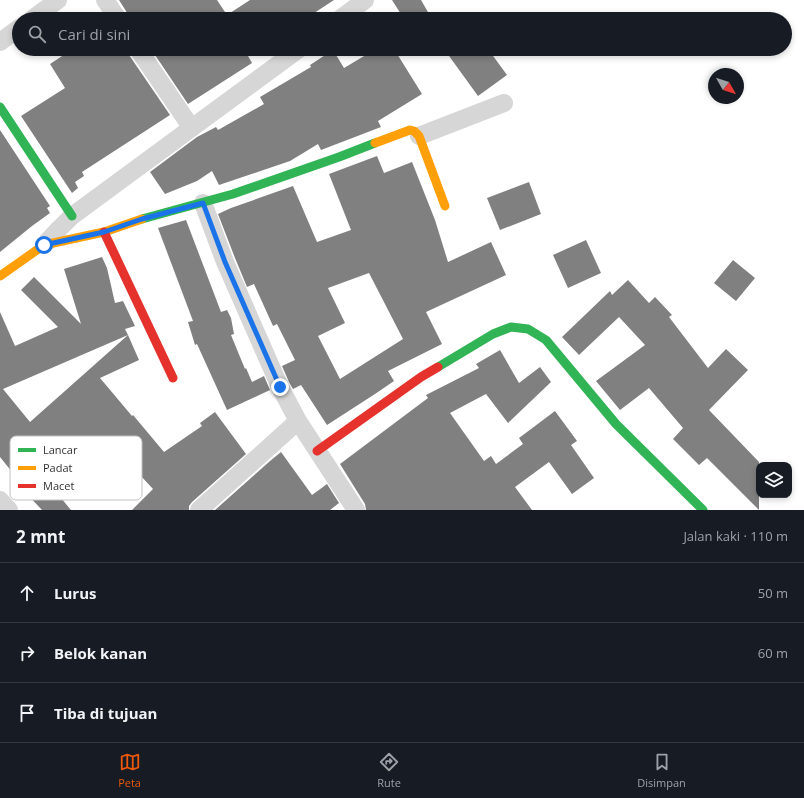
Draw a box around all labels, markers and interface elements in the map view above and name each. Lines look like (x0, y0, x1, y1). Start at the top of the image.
search box (12, 12, 792, 56)
icon: search (26, 23, 48, 45)
text: Cari di sini (58, 24, 130, 44)
north arrow (708, 68, 744, 104)
route start (35, 236, 53, 254)
route end (271, 378, 289, 396)
legend (10, 436, 142, 500)
text: Lancar (43, 442, 78, 457)
text: Padat (43, 460, 73, 475)
map controls (756, 462, 792, 498)
button: layers (756, 462, 792, 498)
text: Macet (43, 478, 74, 493)
text: 2 mnt (16, 525, 65, 548)
text: Jalan kaki · 110 m (683, 527, 788, 545)
icon: ahead (16, 582, 38, 604)
text: Lurus (54, 583, 96, 603)
text: 50 m (758, 584, 788, 602)
icon: right (16, 642, 38, 664)
text: Belok kanan (54, 643, 147, 663)
text: 60 m (758, 644, 788, 662)
icon: arrive (16, 702, 38, 724)
text: Tiba di tujuan (54, 703, 157, 723)
tab: Peta (118, 751, 141, 790)
tab: Rute (377, 751, 401, 790)
tab: Disimpan (637, 751, 686, 790)

